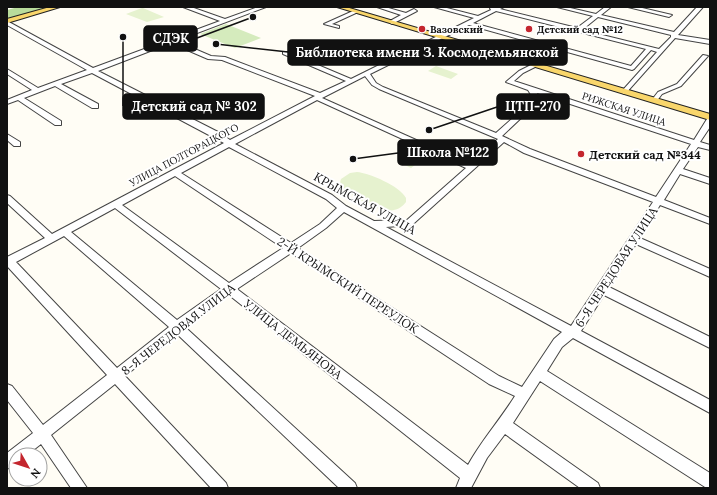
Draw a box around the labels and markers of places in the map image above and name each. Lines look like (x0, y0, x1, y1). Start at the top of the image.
place label: Вазовский (430, 23, 483, 36)
place label: Детский сад №12 (537, 23, 623, 36)
marker: Вазовский (417, 24, 427, 34)
marker: Детский сад №12 (524, 24, 534, 34)
callout: СДЭК (144, 26, 197, 51)
callout: Библиотека имени З. Космодемьянской (288, 40, 567, 65)
callout: Детский сад № 302 (123, 94, 264, 119)
callout: ЦТП-270 (497, 94, 569, 119)
callout: Школа №122 (398, 140, 497, 165)
place label: Детский сад №344 (589, 147, 701, 162)
marker: Детский сад №344 (576, 149, 586, 159)

